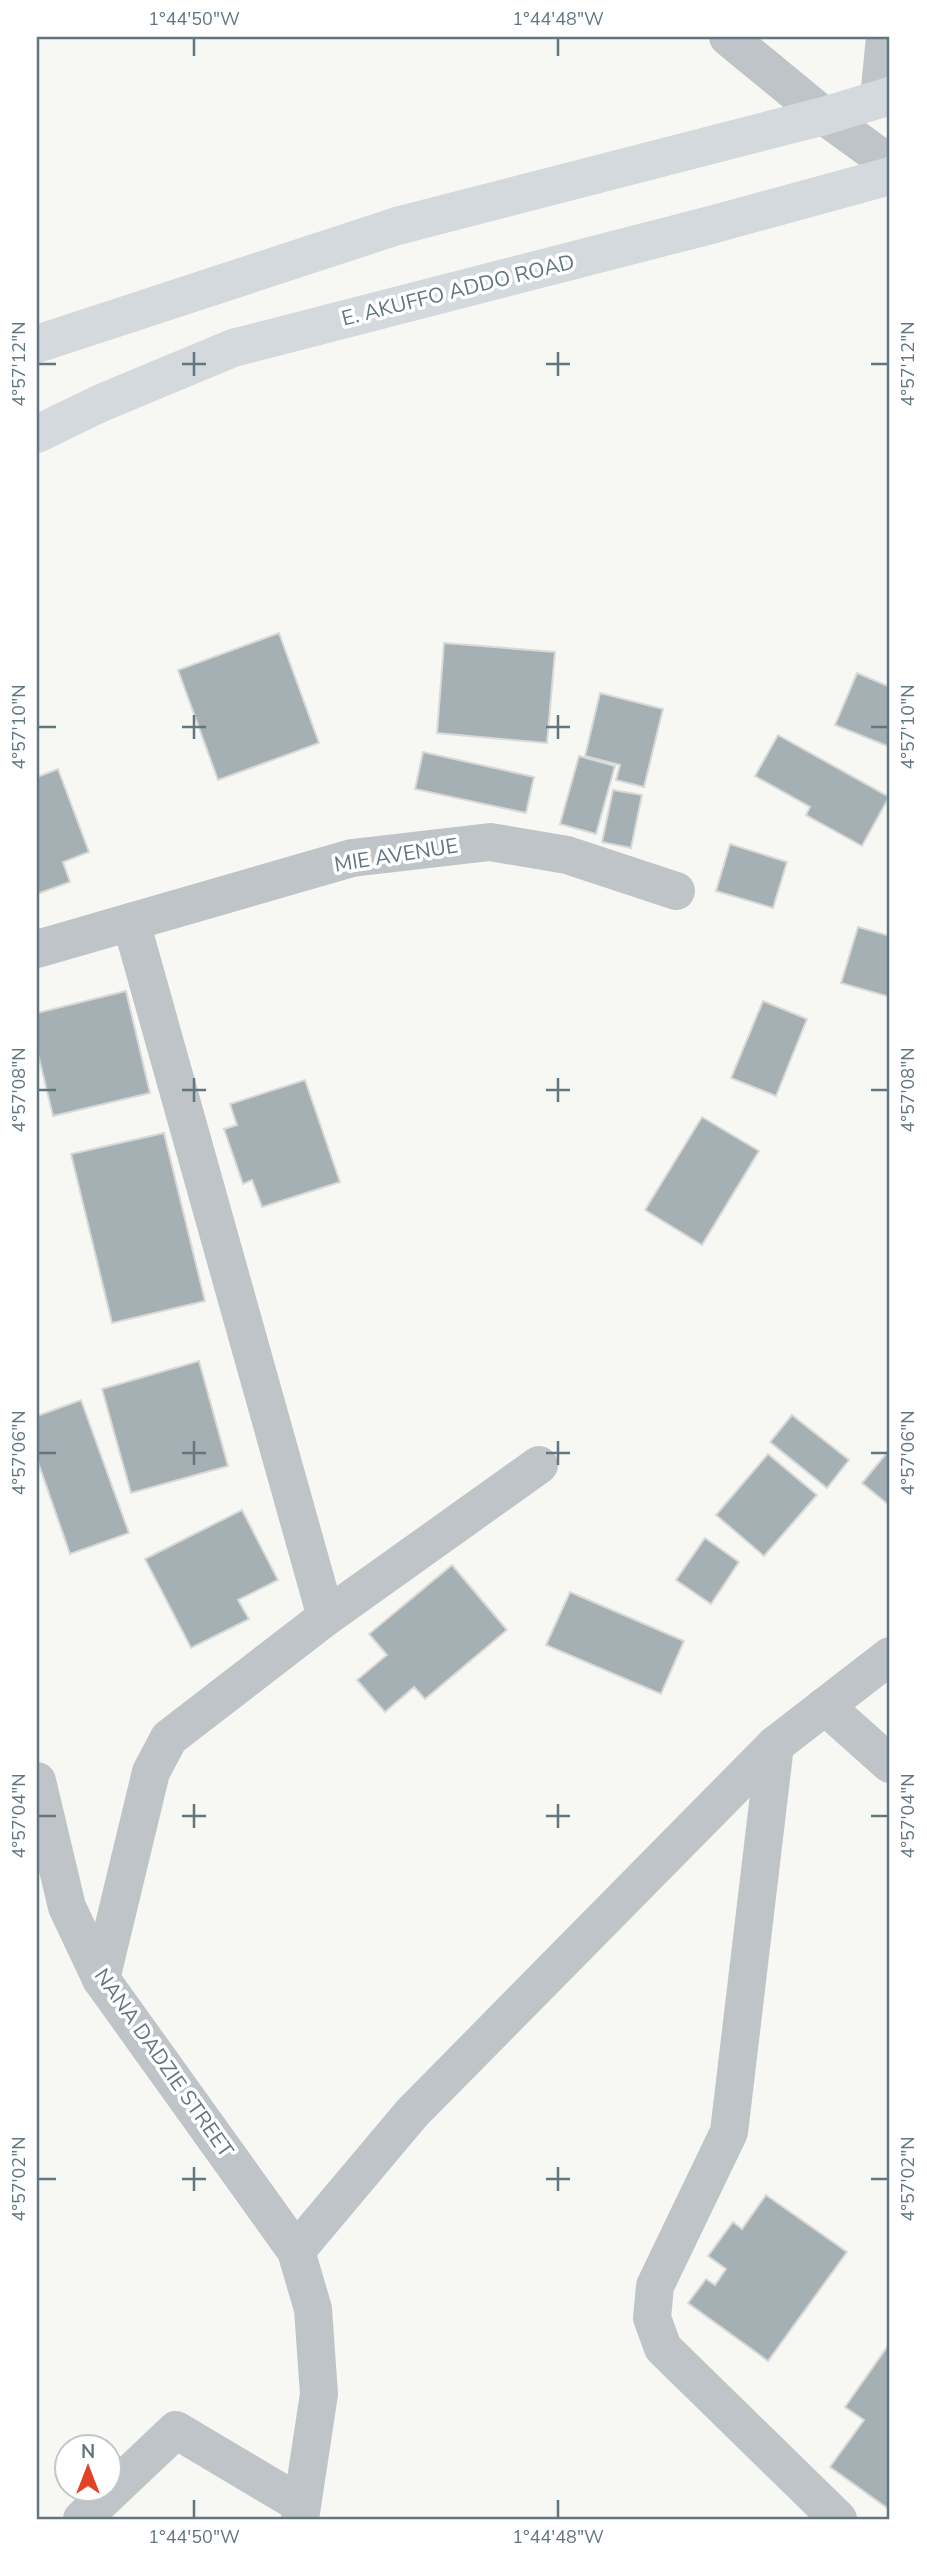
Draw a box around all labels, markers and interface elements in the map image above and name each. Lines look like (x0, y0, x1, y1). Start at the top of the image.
text: 1°44'50"W (148, 7, 240, 31)
text: 1°44'48"W (512, 7, 604, 31)
street label: E. AKUFFO ADDO ROAD (339, 248, 577, 332)
text: 4°57'12"N (7, 321, 31, 407)
text: 4°57'12"N (896, 321, 920, 407)
text: 4°57'10"N (7, 684, 31, 770)
text: 4°57'10"N (896, 684, 920, 770)
street label: MIE AVENUE (332, 831, 460, 879)
text: 4°57'08"N (7, 1047, 31, 1133)
text: 4°57'08"N (896, 1047, 920, 1133)
text: 4°57'06"N (7, 1410, 31, 1496)
text: 4°57'06"N (896, 1410, 920, 1496)
text: 4°57'04"N (7, 1773, 31, 1859)
text: 4°57'04"N (896, 1773, 920, 1859)
street label: NANA DADZIE STREET (88, 1963, 240, 2163)
text: 4°57'02"N (7, 2136, 31, 2222)
text: 4°57'02"N (896, 2136, 920, 2222)
north arrow (52, 2434, 122, 2504)
text: N (81, 2439, 95, 2465)
text: 1°44'50"W (148, 2525, 240, 2549)
text: 1°44'48"W (512, 2525, 604, 2549)

